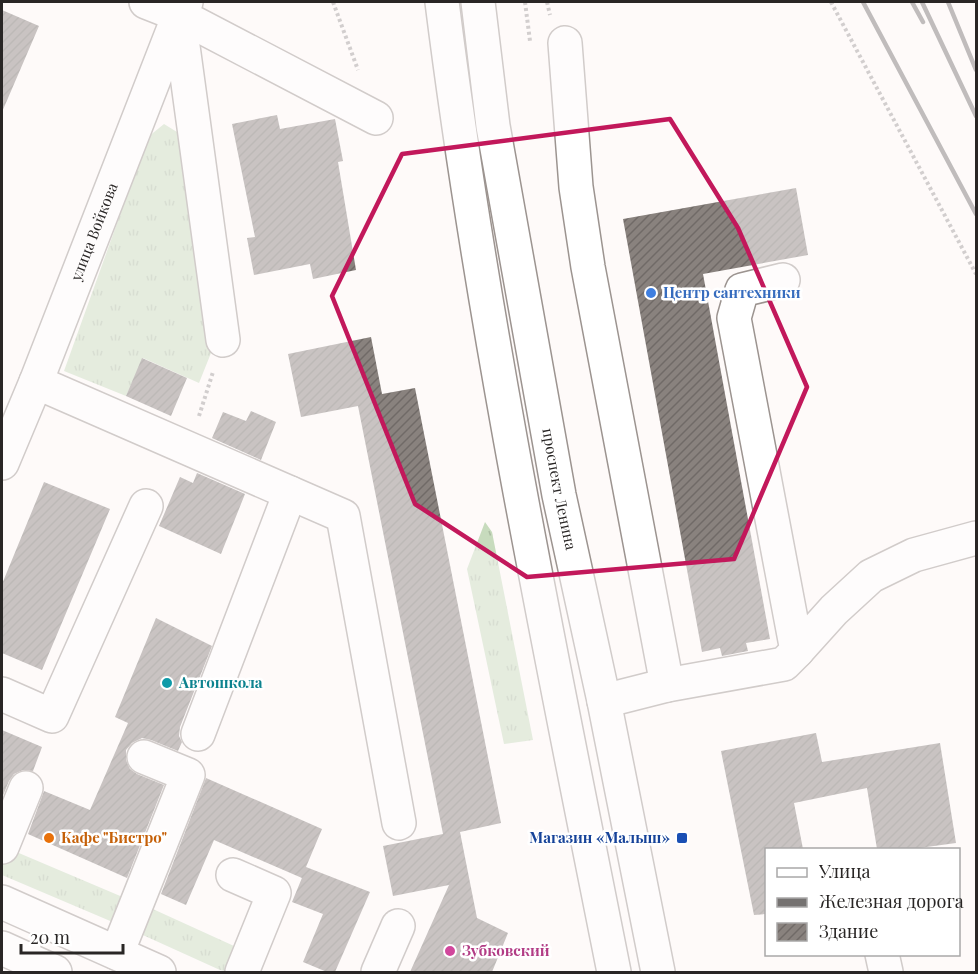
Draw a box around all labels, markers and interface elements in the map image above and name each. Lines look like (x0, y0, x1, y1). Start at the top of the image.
street label: улица Войкова (65, 179, 122, 284)
place label: Центр сантехники (663, 282, 801, 302)
marker: Центр сантехники (644, 286, 658, 300)
street label: проспект Ленина (538, 427, 582, 552)
place label: Автошкола (178, 672, 263, 692)
marker: Автошкола (160, 676, 174, 690)
place label: Кафе "Бистро" (61, 827, 167, 847)
place label: Магазин «Малыш» (529, 827, 670, 847)
marker: Кафе "Бистро" (42, 831, 56, 845)
marker: Магазин «Малыш» (675, 831, 689, 845)
legend (765, 848, 960, 956)
text: Улица (818, 859, 870, 883)
text: Железная дорога (819, 889, 964, 913)
scale bar (21, 917, 123, 955)
text: Здание (819, 919, 878, 943)
text: 20 m (30, 925, 70, 949)
place label: Зубковский (462, 940, 550, 960)
marker: Зубковский (443, 944, 457, 958)

